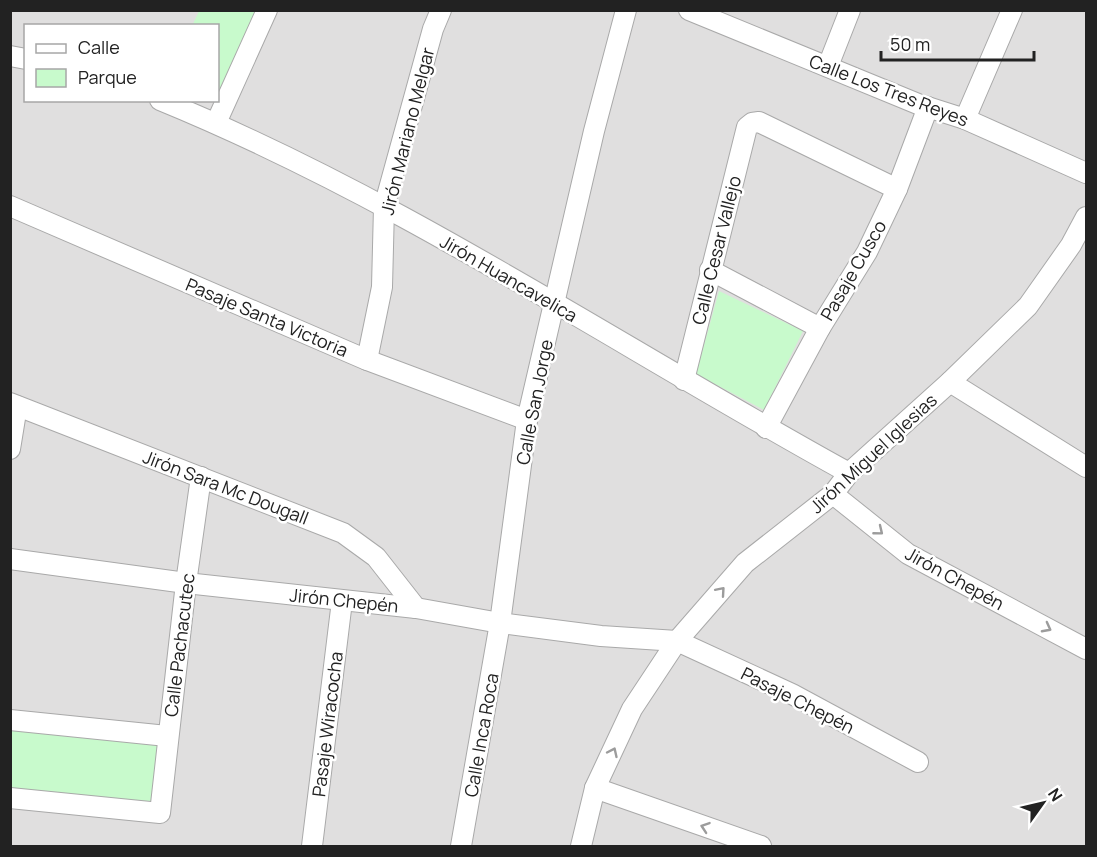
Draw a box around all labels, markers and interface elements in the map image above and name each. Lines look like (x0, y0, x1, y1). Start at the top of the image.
legend (24, 24, 219, 102)
scale bar (881, 24, 1034, 62)
text: 50 m (890, 32, 930, 56)
text: Calle (78, 35, 120, 59)
street label: Jirón Mariano Melgar (375, 44, 440, 217)
street label: Calle Los Tres Reyes (806, 49, 972, 131)
text: Parque (78, 65, 137, 89)
street label: Calle Cesar Vallejo (686, 173, 746, 327)
street label: Pasaje Cusco (815, 216, 891, 324)
street label: Jirón Huancavelica (436, 229, 582, 327)
street label: Pasaje Santa Victoria (182, 272, 352, 362)
street label: Calle San Jorge (510, 337, 558, 467)
street label: Jirón Miguel Iglesias (804, 388, 942, 518)
street label: Jirón Sara Mc Dougall (140, 444, 312, 530)
one-way arrow (872, 523, 883, 534)
street label: Jirón Chepén (901, 541, 1009, 615)
street label: Calle Pachacutec (158, 572, 200, 718)
street label: Jirón Chepén (288, 582, 400, 618)
one-way arrow (714, 587, 725, 598)
one-way arrow (1041, 621, 1051, 632)
street label: Pasaje Wiracocha (306, 650, 348, 798)
street label: Pasaje Chepén (737, 661, 859, 739)
street label: Calle Inca Roca (458, 671, 504, 799)
one-way arrow (605, 747, 617, 758)
north arrow (1013, 773, 1073, 833)
text: N (1043, 784, 1068, 806)
one-way arrow (701, 822, 711, 835)

